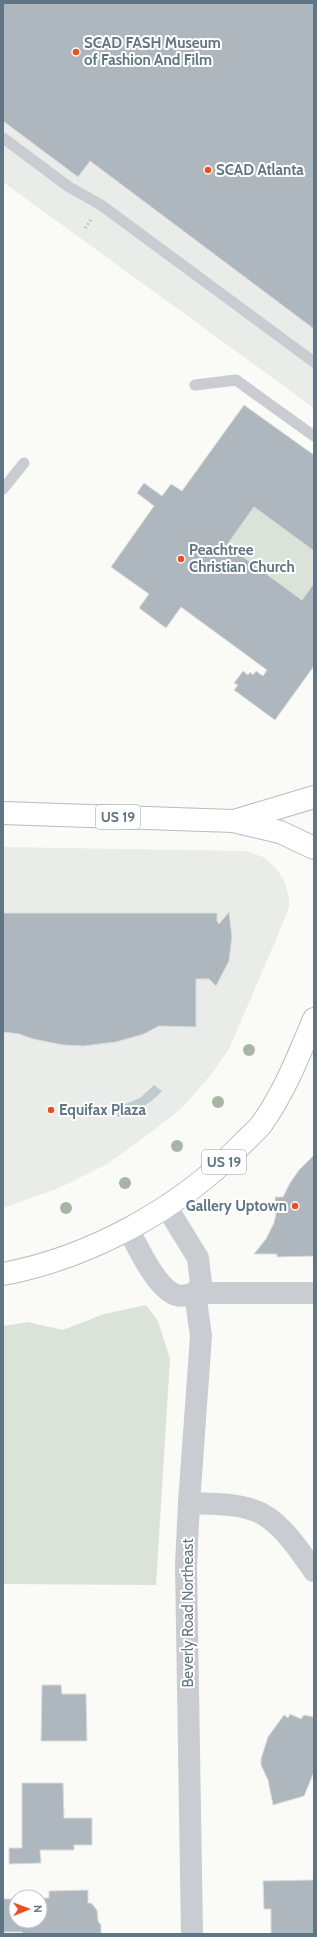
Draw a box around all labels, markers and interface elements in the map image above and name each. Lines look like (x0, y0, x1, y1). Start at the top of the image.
place label: SCAD FASH Museum of Fashion And Film (84, 34, 221, 69)
marker: SCAD FASH Museum of Fashion And Film (71, 47, 81, 57)
place label: SCAD Atlanta (216, 161, 304, 179)
marker: SCAD Atlanta (203, 165, 213, 175)
place label: Peachtree Christian Church (189, 541, 295, 576)
marker: Peachtree Christian Church (176, 554, 186, 564)
road number: US 19 (96, 805, 140, 829)
place label: Equifax Plaza (59, 1101, 146, 1119)
marker: Equifax Plaza (46, 1105, 56, 1115)
road number: US 19 (202, 1150, 246, 1174)
place label: Gallery Uptown (186, 1197, 287, 1215)
marker: Gallery Uptown (290, 1201, 300, 1211)
street label: Beverly Road Northeast (179, 1538, 197, 1688)
north arrow (8, 1889, 48, 1929)
text: N (31, 1905, 45, 1913)

